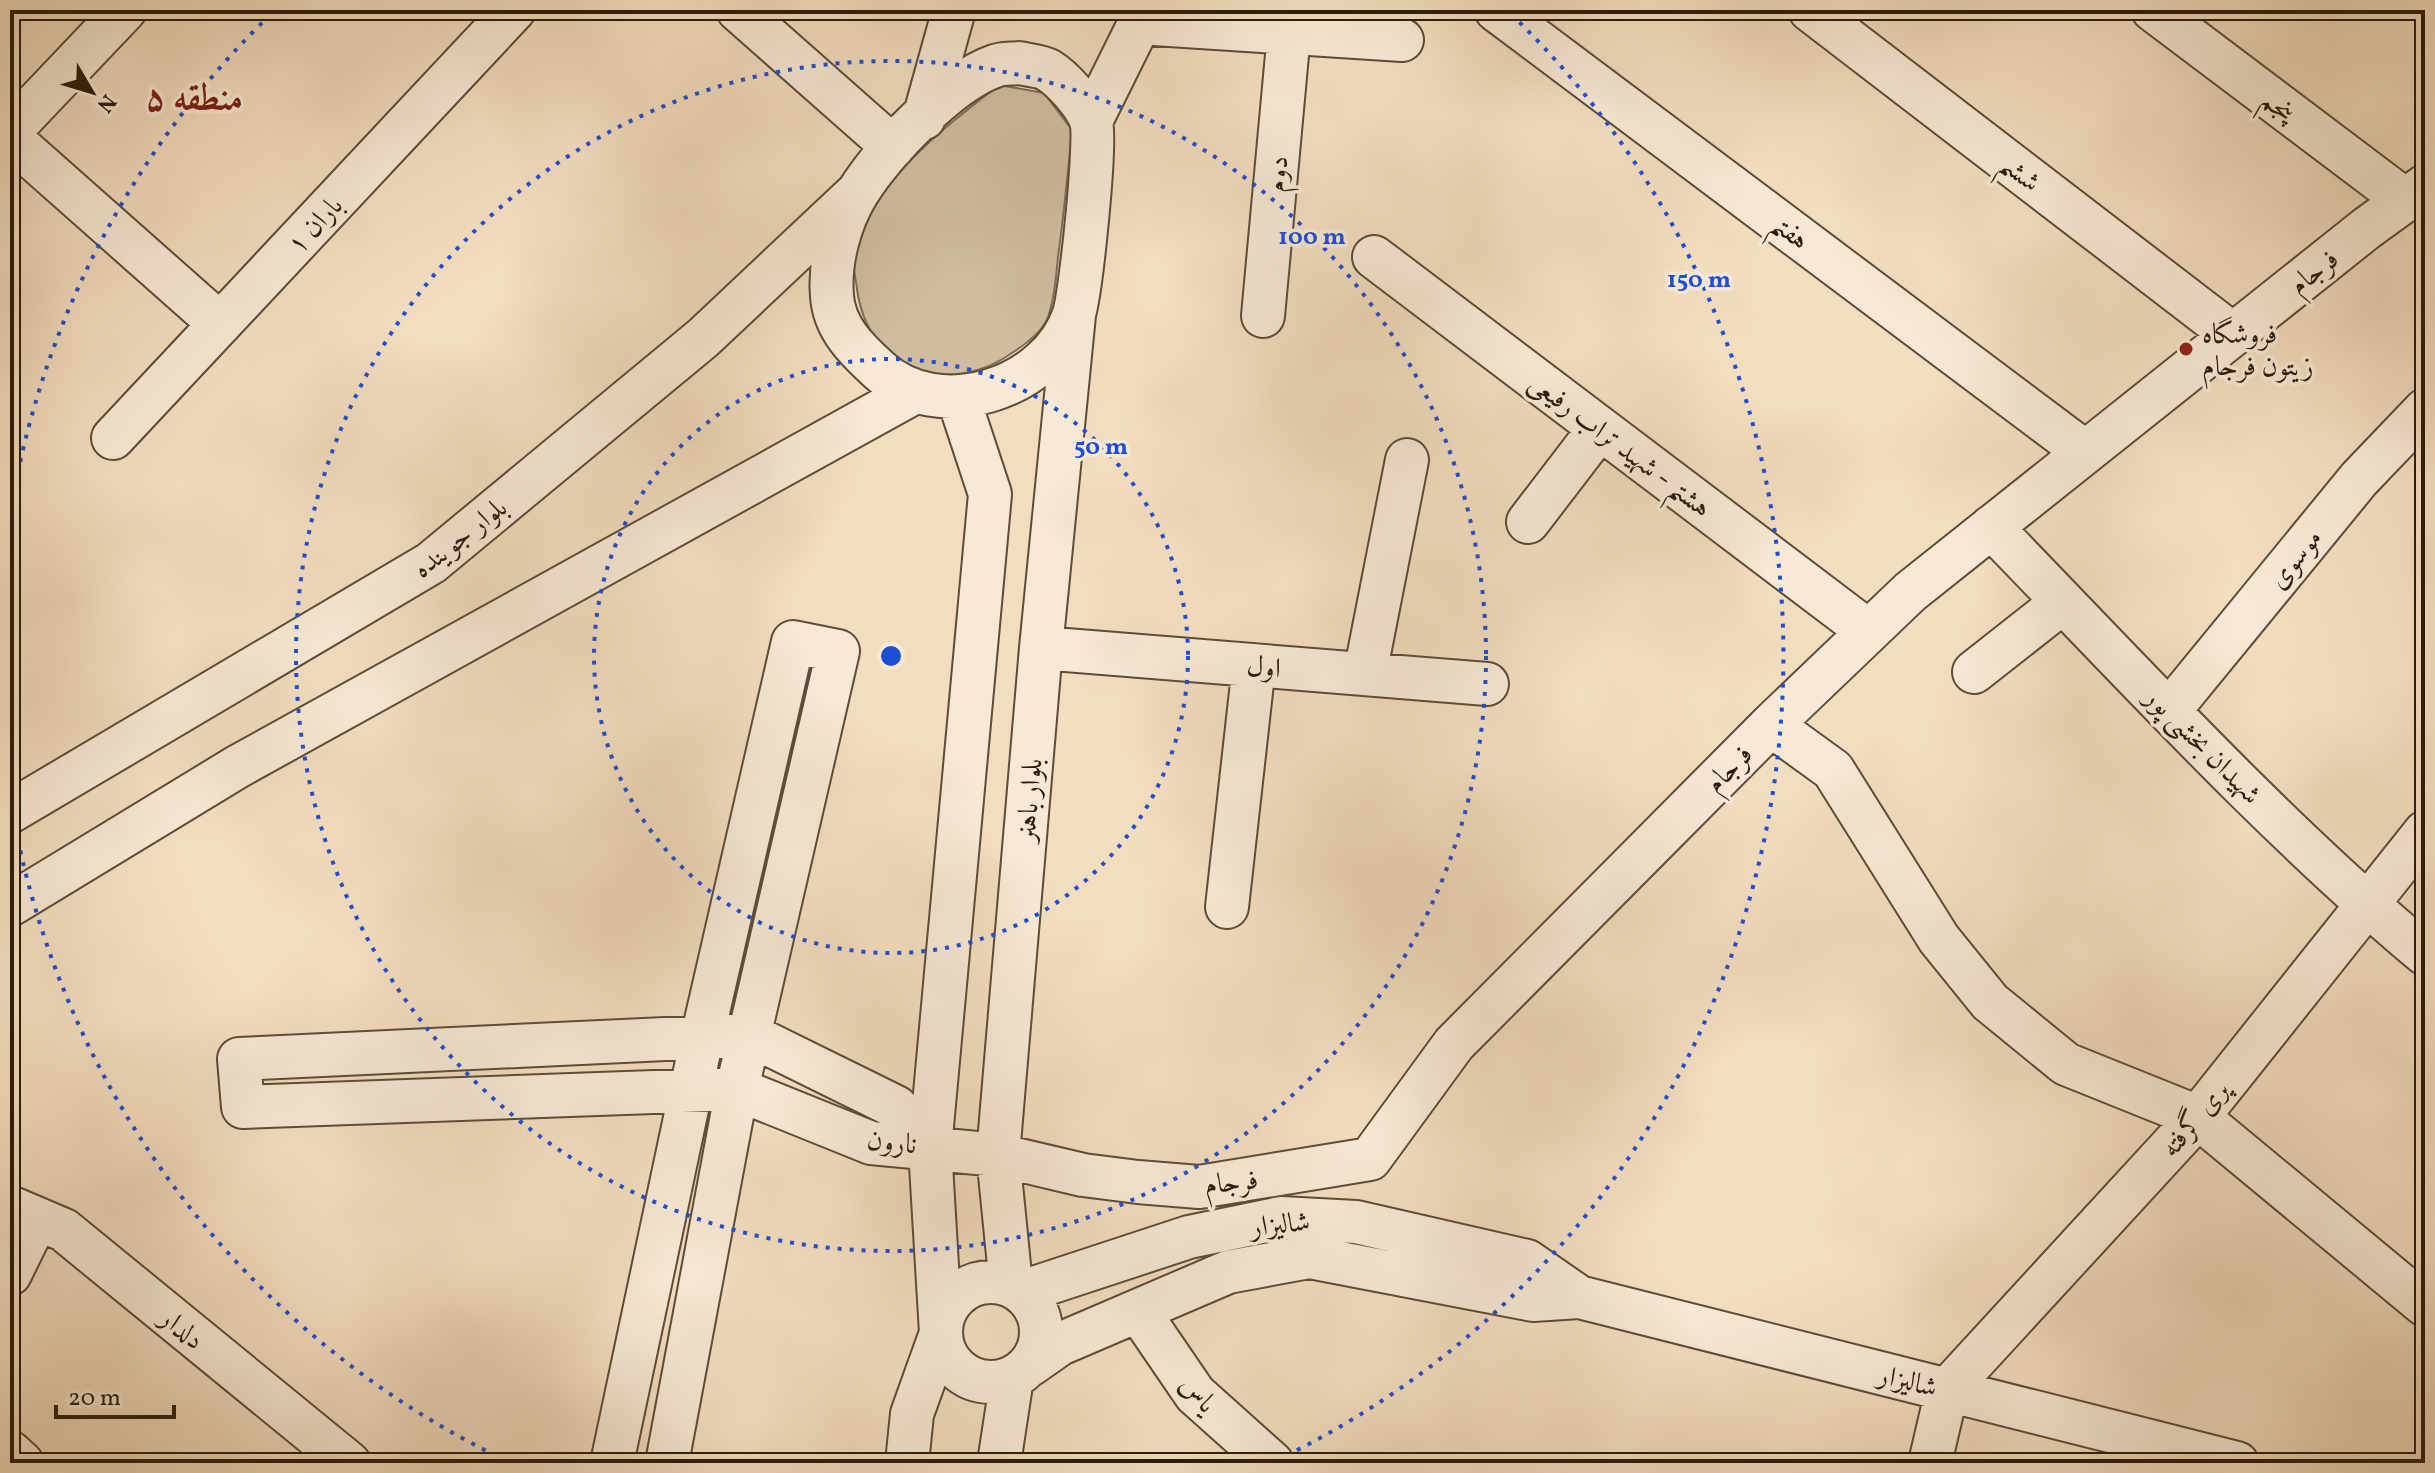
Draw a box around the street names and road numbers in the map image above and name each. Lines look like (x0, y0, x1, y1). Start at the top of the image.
street label: پنجم (2249, 81, 2305, 138)
street label: ششم (1987, 146, 2048, 207)
street label: دوم (1257, 154, 1302, 194)
street label: باران ۱ (279, 188, 353, 264)
street label: هفتم (1759, 206, 1817, 265)
street label: فرجام (2281, 241, 2350, 307)
street label: هشتم - شهید تراب رفیعی (1516, 364, 1719, 532)
street label: بلوار جوینده (405, 489, 516, 589)
street label: موسوی (2260, 521, 2332, 598)
street label: اول (1245, 648, 1283, 689)
street label: شهیدان بخشی پور (2133, 677, 2269, 814)
street label: فرجام (1697, 737, 1765, 805)
street label: بلوار باهنر (1007, 757, 1054, 847)
street label: پری گرفته (2151, 1070, 2242, 1166)
street label: نارون (865, 1121, 919, 1165)
street label: فرجام (1202, 1161, 1260, 1209)
street label: شالیزار (1245, 1203, 1312, 1248)
street label: دلدار (148, 1298, 212, 1360)
street label: شالیزار (1871, 1356, 1941, 1409)
street label: یاس (1169, 1367, 1226, 1424)

